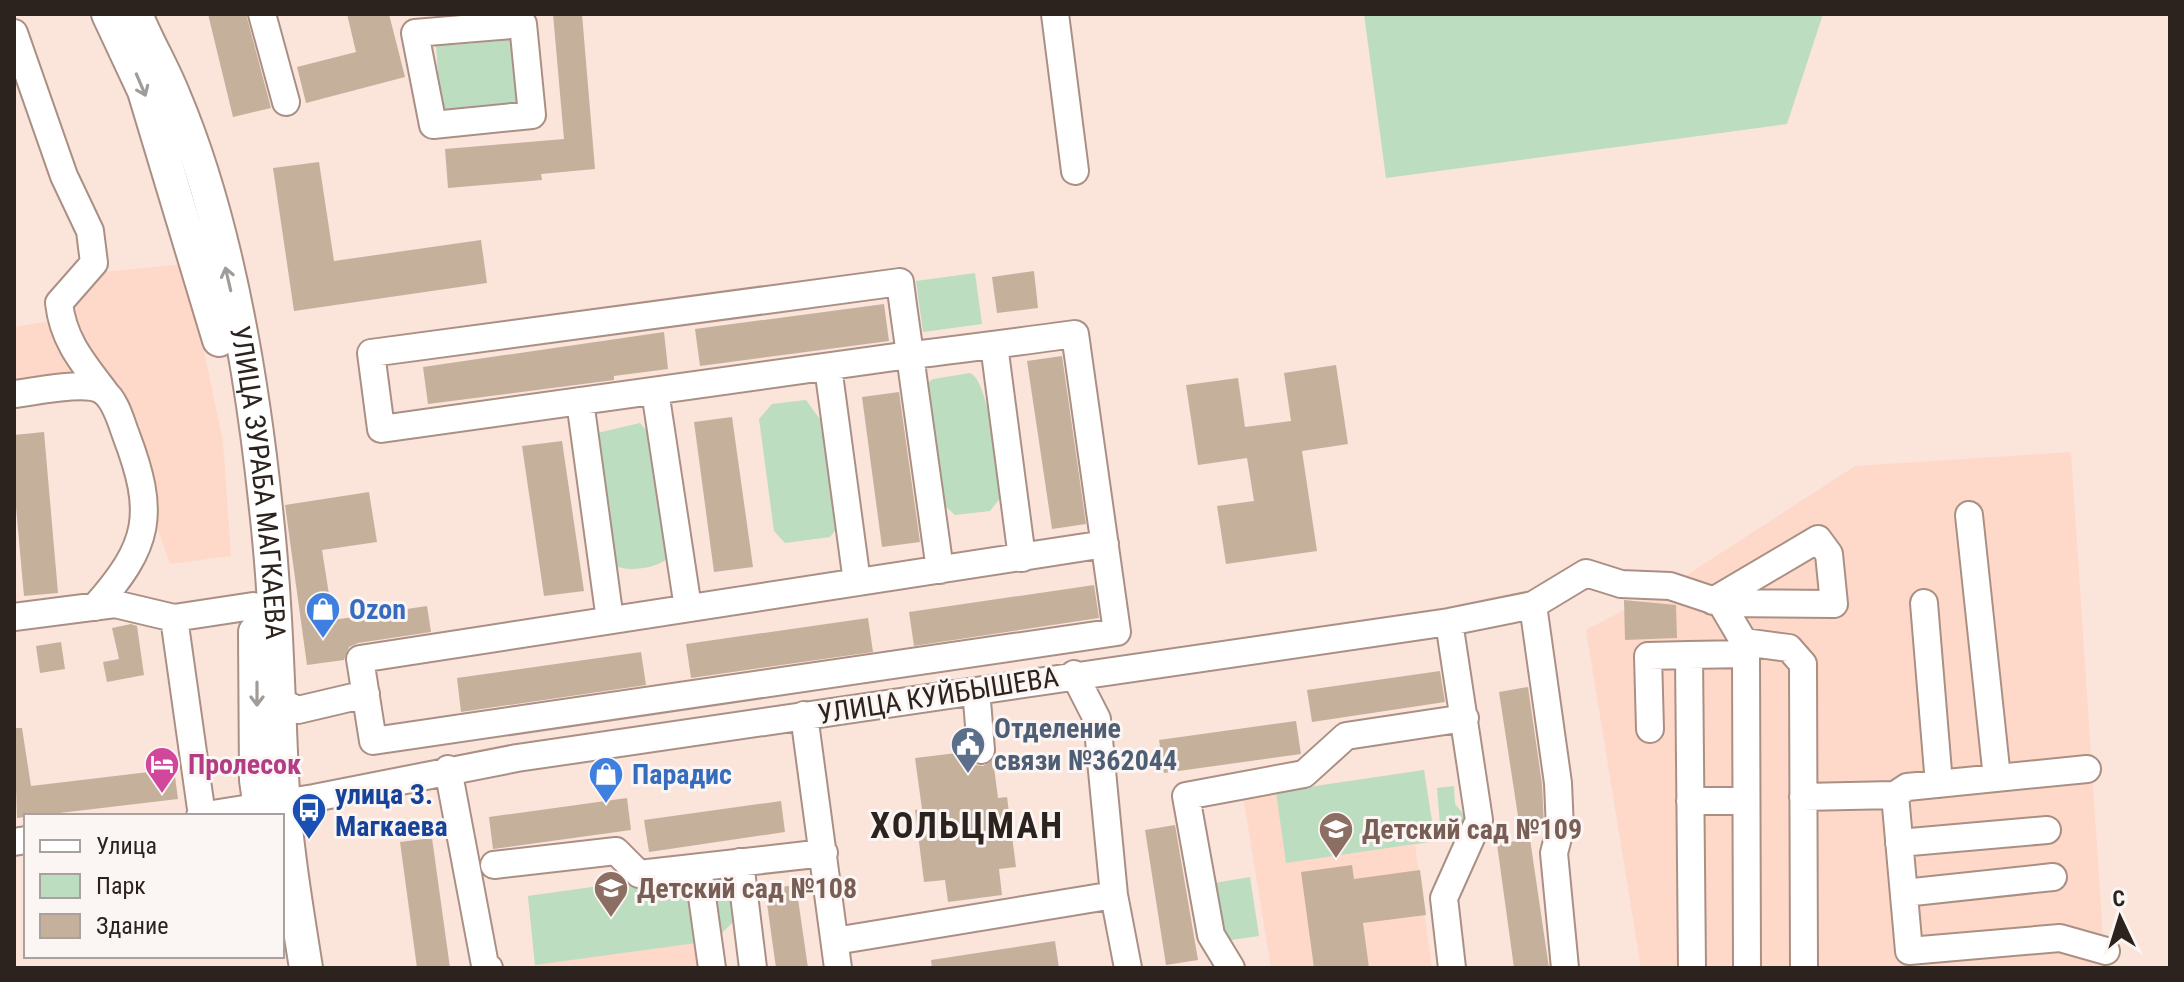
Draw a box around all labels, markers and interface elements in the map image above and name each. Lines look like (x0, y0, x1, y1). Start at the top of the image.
one-way arrow (134, 72, 149, 97)
one-way arrow (220, 267, 235, 293)
street label: УЛИЦА ЗУРАБА МАГКАЕВА (223, 323, 292, 640)
shop icon: Ozon (304, 590, 342, 640)
place label: Ozon (349, 593, 406, 626)
street label: УЛИЦА КУЙБЫШЕВА (815, 660, 1061, 731)
one-way arrow (249, 680, 264, 707)
place label: Отделение связи №362044 (994, 712, 1177, 777)
public building icon: Отделение связи №362044 (949, 725, 987, 775)
hotel icon: Пролесок (143, 745, 181, 795)
place label: Пролесок (188, 748, 301, 781)
shop icon: Парадис (587, 755, 625, 805)
place label: Парадис (632, 758, 732, 791)
place label: улица З. Магкаева (335, 778, 448, 843)
bus stop icon: улица З. Магкаева (290, 791, 328, 841)
district label: ХОЛЬЦМАН (870, 805, 1064, 847)
school or university icon: Детский сад №109 (1317, 810, 1355, 860)
place label: Детский сад №109 (1362, 813, 1582, 846)
legend (24, 814, 284, 958)
text: Улица (96, 832, 157, 860)
school or university icon: Детский сад №108 (592, 869, 630, 919)
text: Парк (96, 872, 146, 900)
place label: Детский сад №108 (637, 872, 857, 905)
north arrow (2080, 878, 2160, 958)
text: С (2112, 886, 2126, 911)
text: Здание (96, 912, 168, 940)

